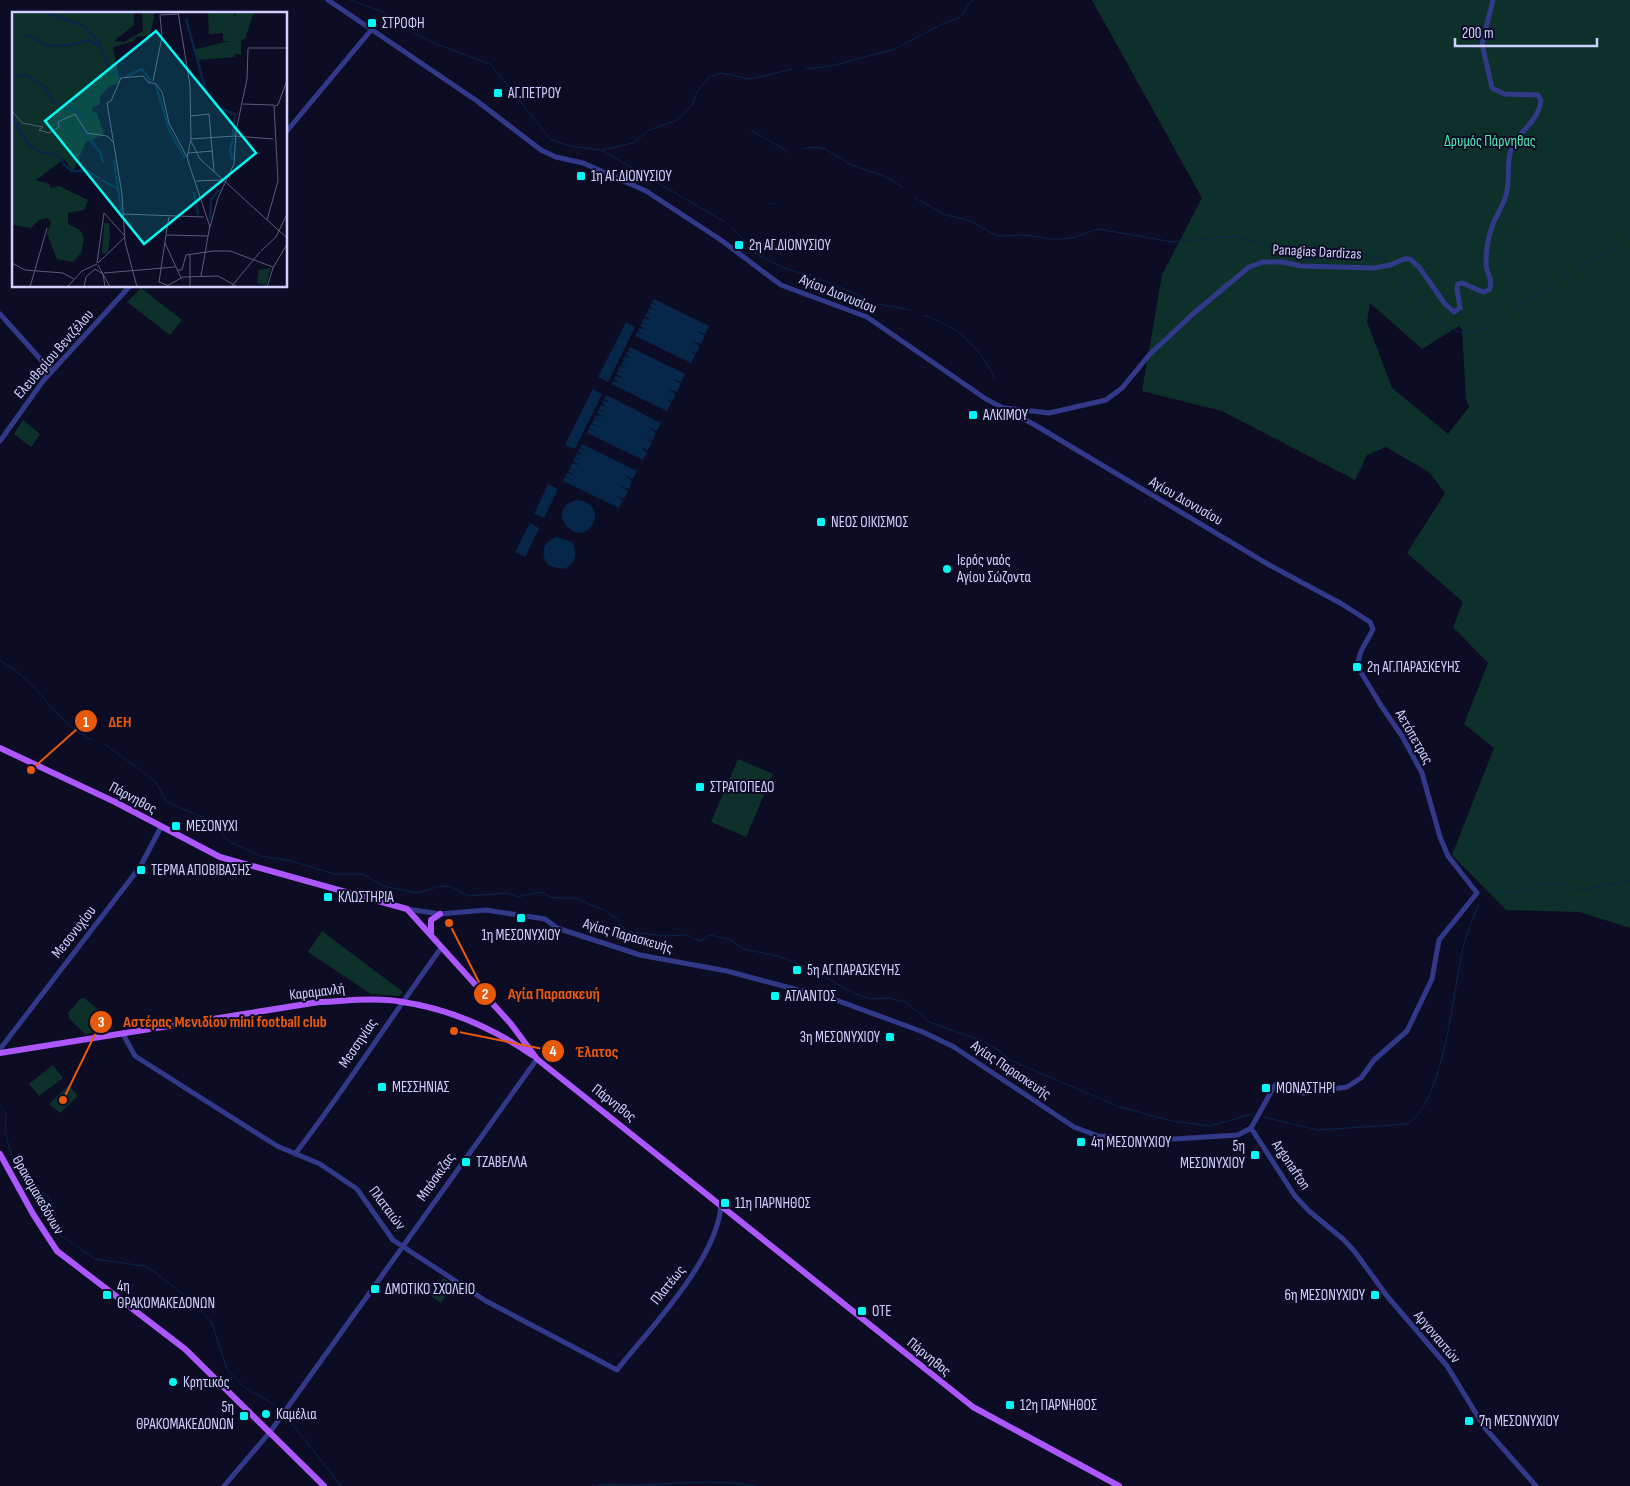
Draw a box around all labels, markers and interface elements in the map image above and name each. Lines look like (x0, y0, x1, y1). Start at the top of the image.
inset map (12, 12, 288, 288)
place label: ΣΤΡΟΦΗ (382, 14, 425, 33)
scale bar (1455, 15, 1598, 47)
marker: ΣΤΡΟΦΗ (366, 17, 378, 29)
text: 200 m (1462, 24, 1494, 43)
place label: ΑΓ.ΠΕΤΡΟΥ (507, 84, 562, 103)
marker: ΑΓ.ΠΕΤΡΟΥ (492, 87, 504, 99)
park label: Δρυμός Πάρνηθας (1444, 132, 1536, 151)
place label: 1η ΑΓ.ΔΙΟΝΥΣΙΟΥ (591, 167, 672, 186)
marker: 1η ΑΓ.ΔΙΟΝΥΣΙΟΥ (575, 170, 587, 182)
place label: 2η ΑΓ.ΔΙΟΝΥΣΙΟΥ (749, 236, 831, 255)
marker: 2η ΑΓ.ΔΙΟΝΥΣΙΟΥ (733, 239, 745, 251)
street label: Panagias Dardizas (1272, 240, 1362, 264)
street label: Αγίου Διονυσίου (796, 269, 879, 318)
street label: Ελευθερίου Βενιζέλου (10, 305, 98, 403)
place label: ΑΛΚΙΜΟΥ (982, 406, 1029, 425)
marker: ΑΛΚΙΜΟΥ (967, 409, 979, 421)
street label: Αγίου Διονυσίου (1145, 472, 1226, 530)
place label: ΝΕΟΣ ΟΙΚΙΣΜΟΣ (831, 513, 908, 532)
marker: ΝΕΟΣ ΟΙΚΙΣΜΟΣ (815, 516, 827, 528)
place label: Ιερός ναός Αγίου Σώζοντα (956, 551, 1032, 587)
marker: Ιερός ναός Αγίου Σώζοντα (941, 563, 953, 575)
place label: 2η ΑΓ.ΠΑΡΑΣΚΕΥΗΣ (1367, 658, 1461, 677)
marker: 2η ΑΓ.ΠΑΡΑΣΚΕΥΗΣ (1351, 661, 1363, 673)
street label: Αετόπετρας (1390, 705, 1437, 768)
callout: ΔΕΗ (74, 706, 141, 737)
text: 1 (83, 713, 89, 732)
text: ΔΕΗ (109, 713, 131, 732)
street label: Πάρνηθος (106, 778, 160, 818)
place label: ΣΤΡΑΤΟΠΕΔΟ (710, 778, 774, 797)
marker: ΣΤΡΑΤΟΠΕΔΟ (694, 781, 706, 793)
place label: ΜΕΣΟΝΥΧΙ (186, 817, 238, 836)
marker: ΜΕΣΟΝΥΧΙ (170, 820, 182, 832)
place label: ΤΕΡΜΑ ΑΠΟΒΙΒΑΣΗΣ (151, 861, 251, 880)
marker: ΤΕΡΜΑ ΑΠΟΒΙΒΑΣΗΣ (135, 864, 147, 876)
place label: ΚΛΩΣΤΗΡΙΑ (338, 888, 394, 907)
marker: ΚΛΩΣΤΗΡΙΑ (322, 891, 334, 903)
street label: Μεσονυχίου (48, 902, 100, 962)
marker: 1η ΜΕΣΟΝΥΧΙΟΥ (515, 912, 527, 924)
street label: Αγίας Παρασκευής (580, 914, 675, 958)
place label: 1η ΜΕΣΟΝΥΧΙΟΥ (481, 926, 561, 945)
place label: 5η ΑΓ.ΠΑΡΑΣΚΕΥΗΣ (807, 961, 900, 980)
marker: 5η ΑΓ.ΠΑΡΑΣΚΕΥΗΣ (791, 964, 803, 976)
callout: Αγία Παρασκευή (473, 978, 610, 1009)
street label: Καραμανλή (288, 979, 346, 1005)
text: 2 (482, 985, 488, 1004)
text: Αγία Παρασκευή (507, 985, 600, 1004)
place label: ΑΤΛΑΝΤΟΣ (784, 987, 836, 1006)
marker: ΑΤΛΑΝΤΟΣ (769, 990, 781, 1002)
callout: Αστέρας Μενιδίου mini football club (89, 1006, 337, 1037)
text: 3 (98, 1013, 105, 1032)
text: Αστέρας Μενιδίου mini football club (122, 1013, 327, 1032)
street label: Μεσσηνίας (334, 1014, 382, 1072)
place label: 3η ΜΕΣΟΝΥΧΙΟΥ (800, 1028, 881, 1047)
marker: 3η ΜΕΣΟΝΥΧΙΟΥ (884, 1031, 896, 1043)
callout: Έλατος (540, 1035, 628, 1066)
street label: Αγίας Παρασκευής (966, 1036, 1055, 1104)
text: 4 (550, 1042, 557, 1061)
text: Έλατος (575, 1043, 619, 1062)
place label: ΜΕΣΣΗΝΙΑΣ (392, 1078, 450, 1097)
place label: ΜΟΝΑΣΤΗΡΙ (1276, 1079, 1335, 1098)
street label: Πάρνηθος (588, 1080, 640, 1126)
marker: ΜΕΣΣΗΝΙΑΣ (376, 1081, 388, 1093)
marker: ΜΟΝΑΣΤΗΡΙ (1260, 1082, 1272, 1094)
place label: 4η ΜΕΣΟΝΥΧΙΟΥ (1091, 1133, 1172, 1152)
street label: Argonafton (1267, 1135, 1315, 1194)
marker: 4η ΜΕΣΟΝΥΧΙΟΥ (1075, 1136, 1087, 1148)
place label: 5η ΜΕΣΟΝΥΧΙΟΥ (1180, 1137, 1246, 1173)
street label: Μπόσκιζας (413, 1149, 459, 1205)
marker: 5η ΜΕΣΟΝΥΧΙΟΥ (1249, 1149, 1261, 1161)
street label: Θρακομακεδόνων (8, 1152, 68, 1238)
place label: ΤΖΑΒΕΛΛΑ (476, 1153, 528, 1172)
marker: ΤΖΑΒΕΛΛΑ (460, 1156, 472, 1168)
street label: Πλαταιών (364, 1182, 410, 1234)
place label: 11η ΠΑΡΝΗΘΟΣ (735, 1194, 811, 1213)
marker: 11η ΠΑΡΝΗΘΟΣ (719, 1197, 731, 1209)
street label: Πλατέως (646, 1261, 690, 1309)
place label: 4η ΘΡΑΚΟΜΑΚΕΔΟΝΩΝ (117, 1277, 215, 1313)
place label: ΔΜΟΤΙΚΟ ΣΧΟΛΕΙΟ (385, 1280, 475, 1299)
marker: ΔΜΟΤΙΚΟ ΣΧΟΛΕΙΟ (369, 1283, 381, 1295)
place label: 6η ΜΕΣΟΝΥΧΙΟΥ (1284, 1286, 1366, 1305)
marker: 4η ΘΡΑΚΟΜΑΚΕΔΟΝΩΝ (101, 1289, 113, 1301)
marker: 6η ΜΕΣΟΝΥΧΙΟΥ (1369, 1289, 1381, 1301)
place label: ΟΤΕ (872, 1302, 891, 1321)
marker: ΟΤΕ (856, 1305, 868, 1317)
street label: Αργοναυτών (1409, 1306, 1465, 1367)
street label: Πάρνηθος (903, 1333, 955, 1381)
place label: Κρητικός (183, 1373, 230, 1392)
marker: Κρητικός (167, 1376, 179, 1388)
place label: 12η ΠΑΡΝΗΘΟΣ (1020, 1396, 1097, 1415)
place label: 5η ΘΡΑΚΟΜΑΚΕΔΟΝΩΝ (136, 1398, 234, 1434)
marker: 12η ΠΑΡΝΗΘΟΣ (1004, 1399, 1016, 1411)
place label: Καμέλια (276, 1405, 317, 1424)
marker: Καμέλια (260, 1408, 272, 1420)
marker: 5η ΘΡΑΚΟΜΑΚΕΔΟΝΩΝ (238, 1410, 250, 1422)
place label: 7η ΜΕΣΟΝΥΧΙΟΥ (1479, 1412, 1560, 1431)
marker: 7η ΜΕΣΟΝΥΧΙΟΥ (1463, 1415, 1475, 1427)

